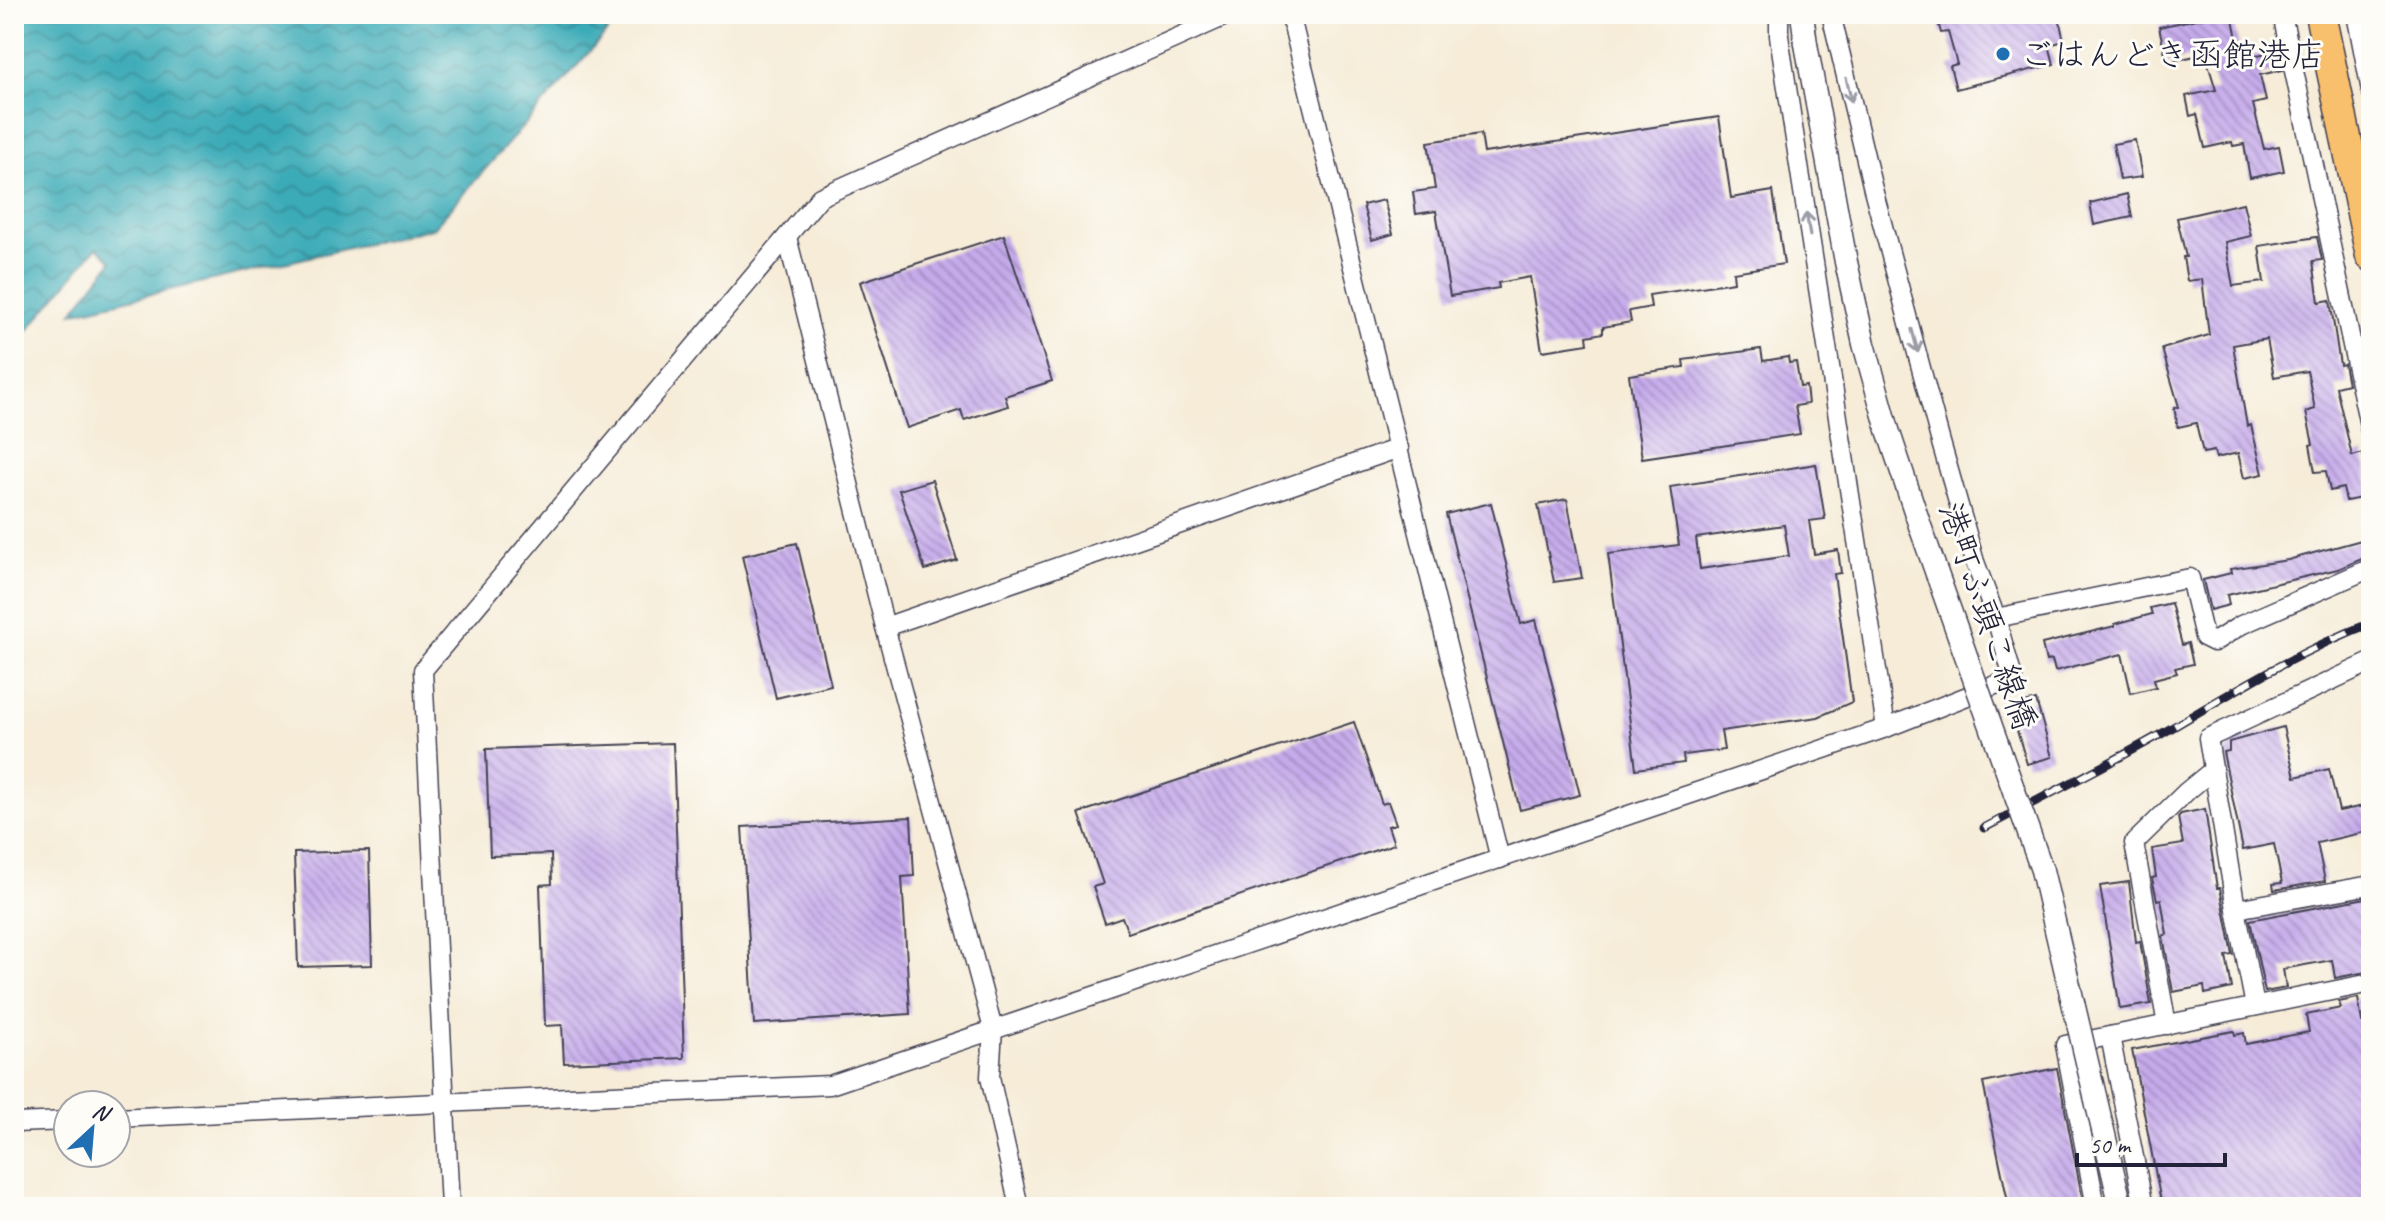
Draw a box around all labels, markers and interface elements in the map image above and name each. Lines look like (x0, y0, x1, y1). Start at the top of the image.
place label: ごはんどき函館港店 (2019, 33, 2325, 76)
marker: ごはんどき函館港店 (1994, 45, 2012, 63)
one-way arrow (1843, 77, 1858, 102)
one-way arrow (1800, 212, 1815, 237)
one-way arrow (1908, 328, 1923, 354)
street label: 港町ふ頭こ線橋 (1929, 496, 2047, 736)
north arrow (52, 1089, 132, 1169)
text: N (88, 1096, 116, 1129)
scale bar (2077, 1117, 2225, 1167)
text: 50 m (2089, 1130, 2132, 1160)

